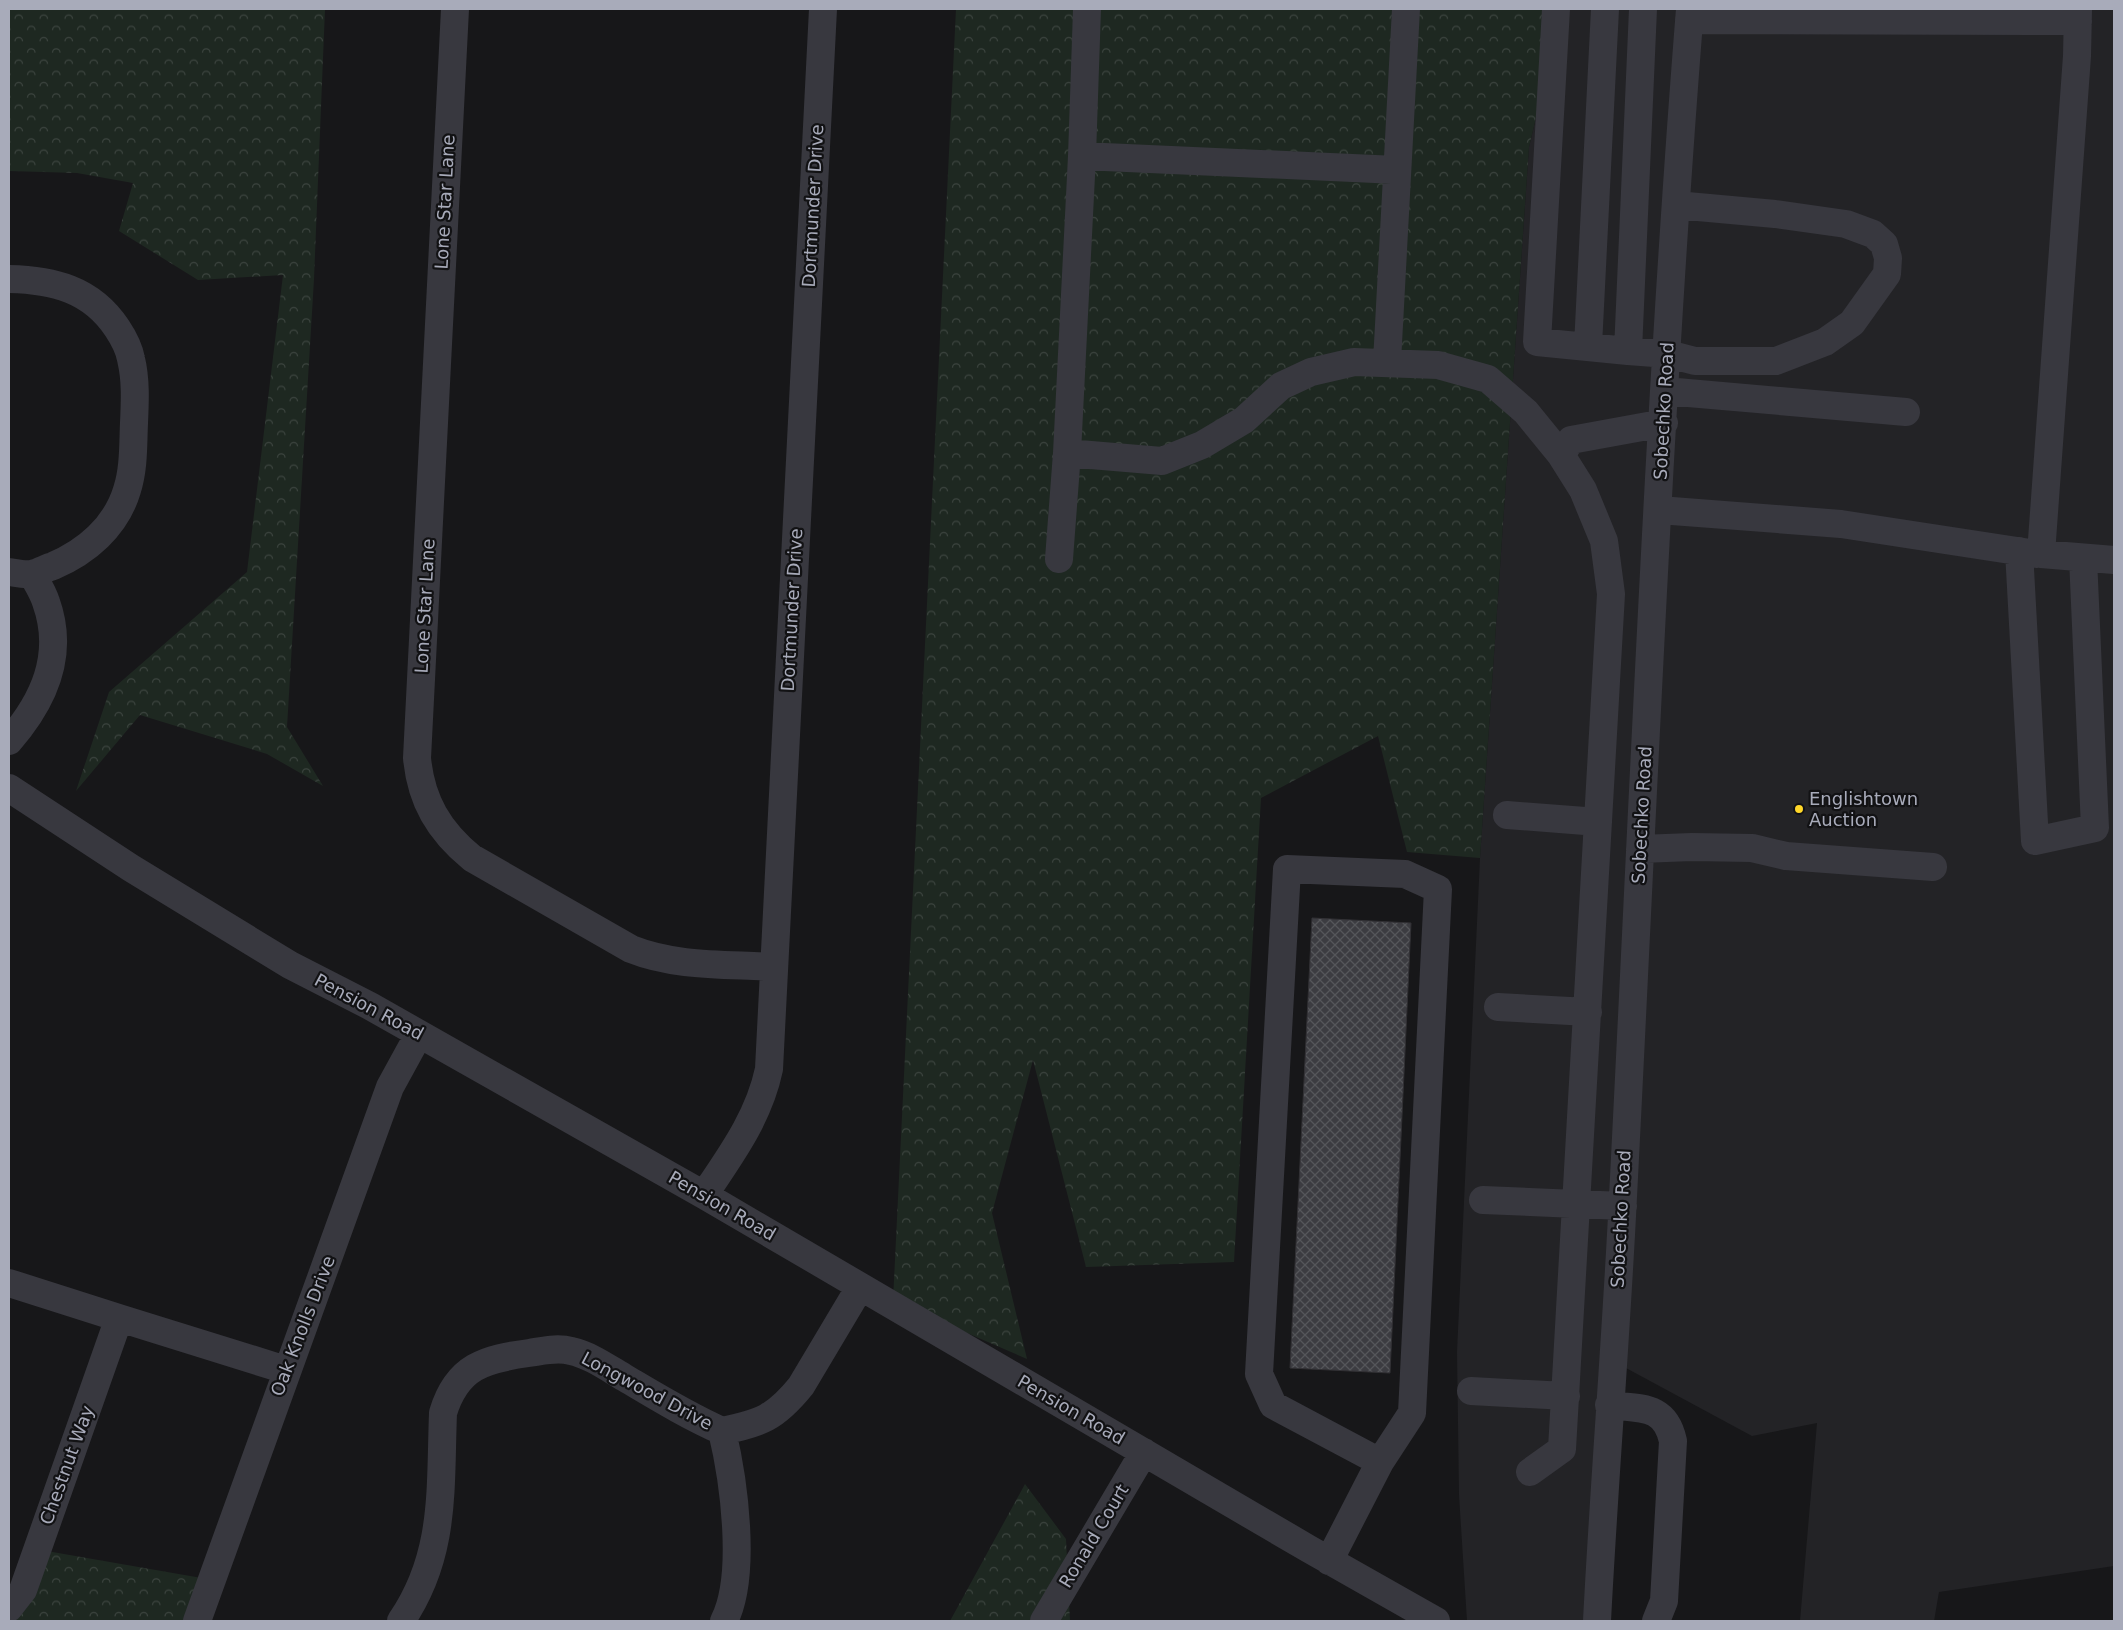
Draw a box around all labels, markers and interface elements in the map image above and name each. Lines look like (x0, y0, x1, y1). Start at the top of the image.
street label: Dortmunder Drive (798, 124, 827, 288)
street label: Lone Star Lane (430, 134, 459, 270)
street label: Sobechko Road (1649, 342, 1678, 480)
street label: Dortmunder Drive (777, 528, 806, 692)
street label: Lone Star Lane (410, 538, 439, 674)
street label: Sobechko Road (1627, 746, 1656, 884)
place label: Englishtown Auction (1809, 788, 1918, 830)
marker: Englishtown Auction (1793, 803, 1805, 815)
street label: Pension Road (311, 969, 427, 1044)
street label: Sobechko Road (1606, 1150, 1635, 1288)
street label: Pension Road (665, 1166, 780, 1245)
street label: Oak Knolls Drive (266, 1253, 339, 1399)
street label: Longwood Drive (578, 1347, 716, 1434)
street label: Pension Road (1014, 1370, 1129, 1449)
street label: Chestnut Way (35, 1402, 98, 1527)
street label: Ronald Court (1055, 1480, 1133, 1591)

